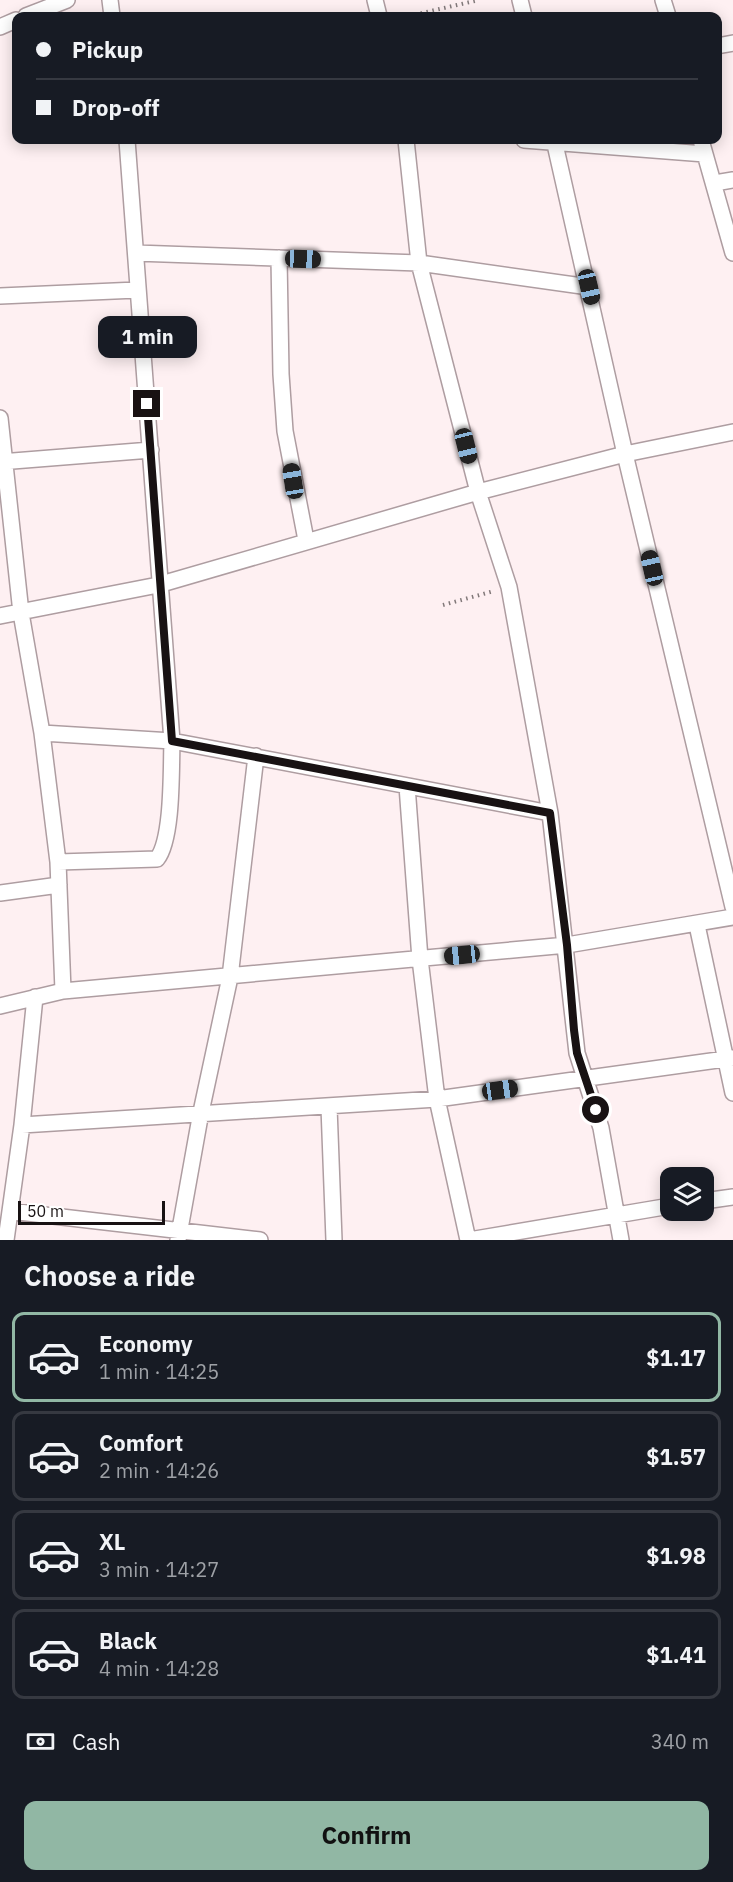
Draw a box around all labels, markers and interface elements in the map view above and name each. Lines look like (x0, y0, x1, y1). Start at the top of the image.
text: Pickup (72, 35, 143, 64)
text: Drop-off (72, 93, 159, 122)
car (285, 249, 321, 269)
car (576, 267, 602, 307)
callout: 1 min (98, 317, 196, 359)
text: 1 min (121, 323, 174, 350)
route end (133, 390, 160, 417)
car (453, 426, 479, 466)
car (281, 462, 305, 500)
car (639, 548, 665, 588)
car (443, 944, 481, 966)
car (481, 1079, 519, 1101)
route start (582, 1096, 609, 1123)
map controls (660, 1167, 714, 1221)
button: layers (660, 1167, 714, 1221)
scale bar (18, 1198, 165, 1226)
text: 50 m (27, 1201, 64, 1221)
text: Choose a ride (24, 1258, 195, 1293)
text: Economy (99, 1329, 193, 1358)
icon: car (27, 1330, 81, 1384)
text: $1.17 (646, 1343, 706, 1372)
text: 1 min · 14:25 (99, 1358, 219, 1385)
text: Comfort (99, 1428, 183, 1457)
icon: car (27, 1429, 81, 1483)
text: $1.57 (646, 1442, 706, 1471)
text: 2 min · 14:26 (99, 1457, 219, 1484)
text: XL (99, 1527, 125, 1556)
icon: car (27, 1528, 81, 1582)
text: $1.98 (646, 1541, 706, 1570)
text: 3 min · 14:27 (99, 1556, 219, 1583)
text: Black (99, 1626, 157, 1655)
icon: car (27, 1627, 81, 1681)
text: $1.41 (646, 1640, 706, 1669)
text: 4 min · 14:28 (99, 1655, 219, 1682)
icon: cash (24, 1725, 57, 1758)
text: Cash (72, 1727, 121, 1756)
text: 340 m (651, 1728, 709, 1755)
button: Confirm (24, 1801, 709, 1870)

